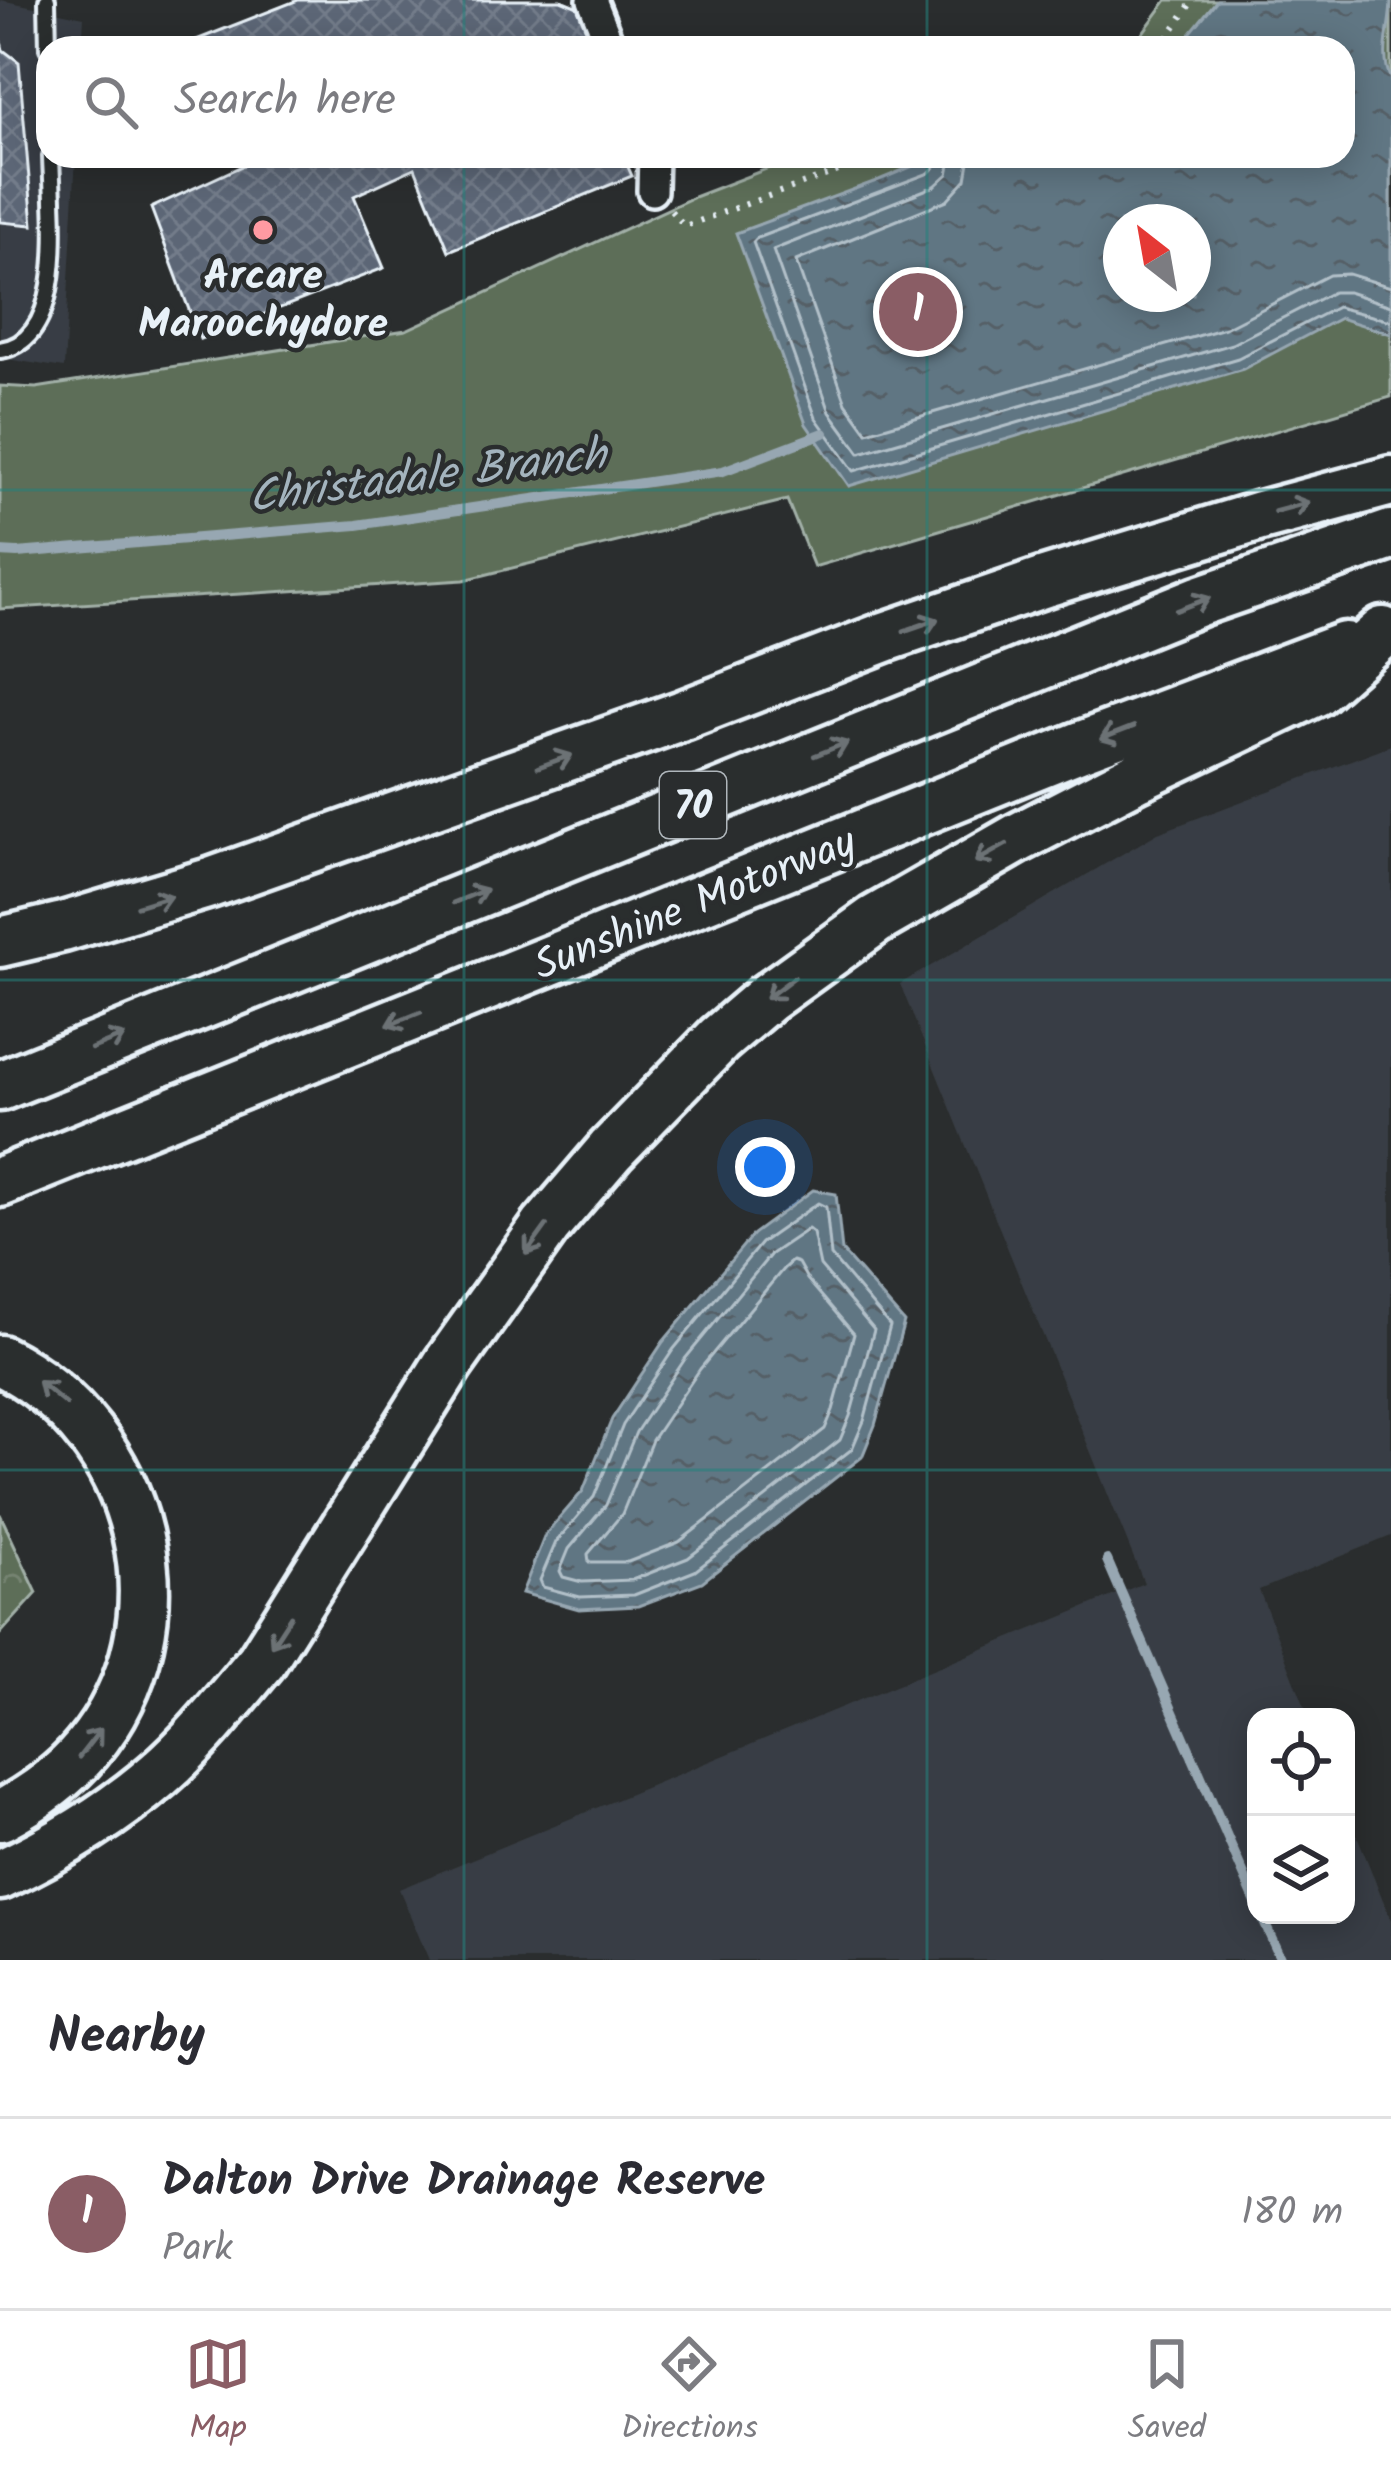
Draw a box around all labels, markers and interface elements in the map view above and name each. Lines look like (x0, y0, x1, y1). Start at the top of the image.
search box (36, 36, 1355, 168)
text: Search here (174, 66, 396, 138)
icon: search (78, 69, 144, 135)
north arrow (1103, 204, 1211, 312)
marker: Arcare Maroochydore (250, 217, 276, 243)
place label: Arcare Maroochydore (138, 244, 388, 359)
pin: 1 (879, 267, 957, 357)
water label: Christadale Branch (244, 420, 614, 536)
one-way arrow (1273, 495, 1311, 517)
one-way arrow (1174, 592, 1211, 614)
one-way arrow (901, 613, 938, 634)
one-way arrow (1099, 723, 1136, 745)
one-way arrow (812, 737, 849, 758)
one-way arrow (536, 749, 573, 770)
road number: 70 (660, 772, 726, 838)
street label: Sunshine Motorway (524, 810, 867, 1000)
one-way arrow (974, 842, 1009, 865)
one-way arrow (450, 884, 487, 905)
one-way arrow (134, 889, 172, 911)
one-way arrow (764, 975, 797, 1000)
one-way arrow (387, 1010, 424, 1031)
one-way arrow (89, 1030, 126, 1051)
your location (735, 1137, 795, 1197)
one-way arrow (524, 1223, 550, 1256)
one-way arrow (37, 1380, 68, 1408)
one-way arrow (269, 1614, 294, 1648)
map controls (1247, 1708, 1355, 1924)
button: locate (1247, 1708, 1355, 1816)
one-way arrow (76, 1728, 103, 1759)
button: layers (1247, 1816, 1355, 1924)
text: Nearby (48, 1998, 205, 2079)
text: Dalton Drive Drainage Reserve (162, 2147, 765, 2219)
text: 1 (81, 2183, 93, 2245)
text: 180 m (1241, 2183, 1343, 2245)
text: Park (162, 2219, 233, 2281)
tab: Map (185, 2331, 251, 2456)
tab: Directions (621, 2331, 758, 2456)
tab: Saved (1128, 2331, 1206, 2456)

